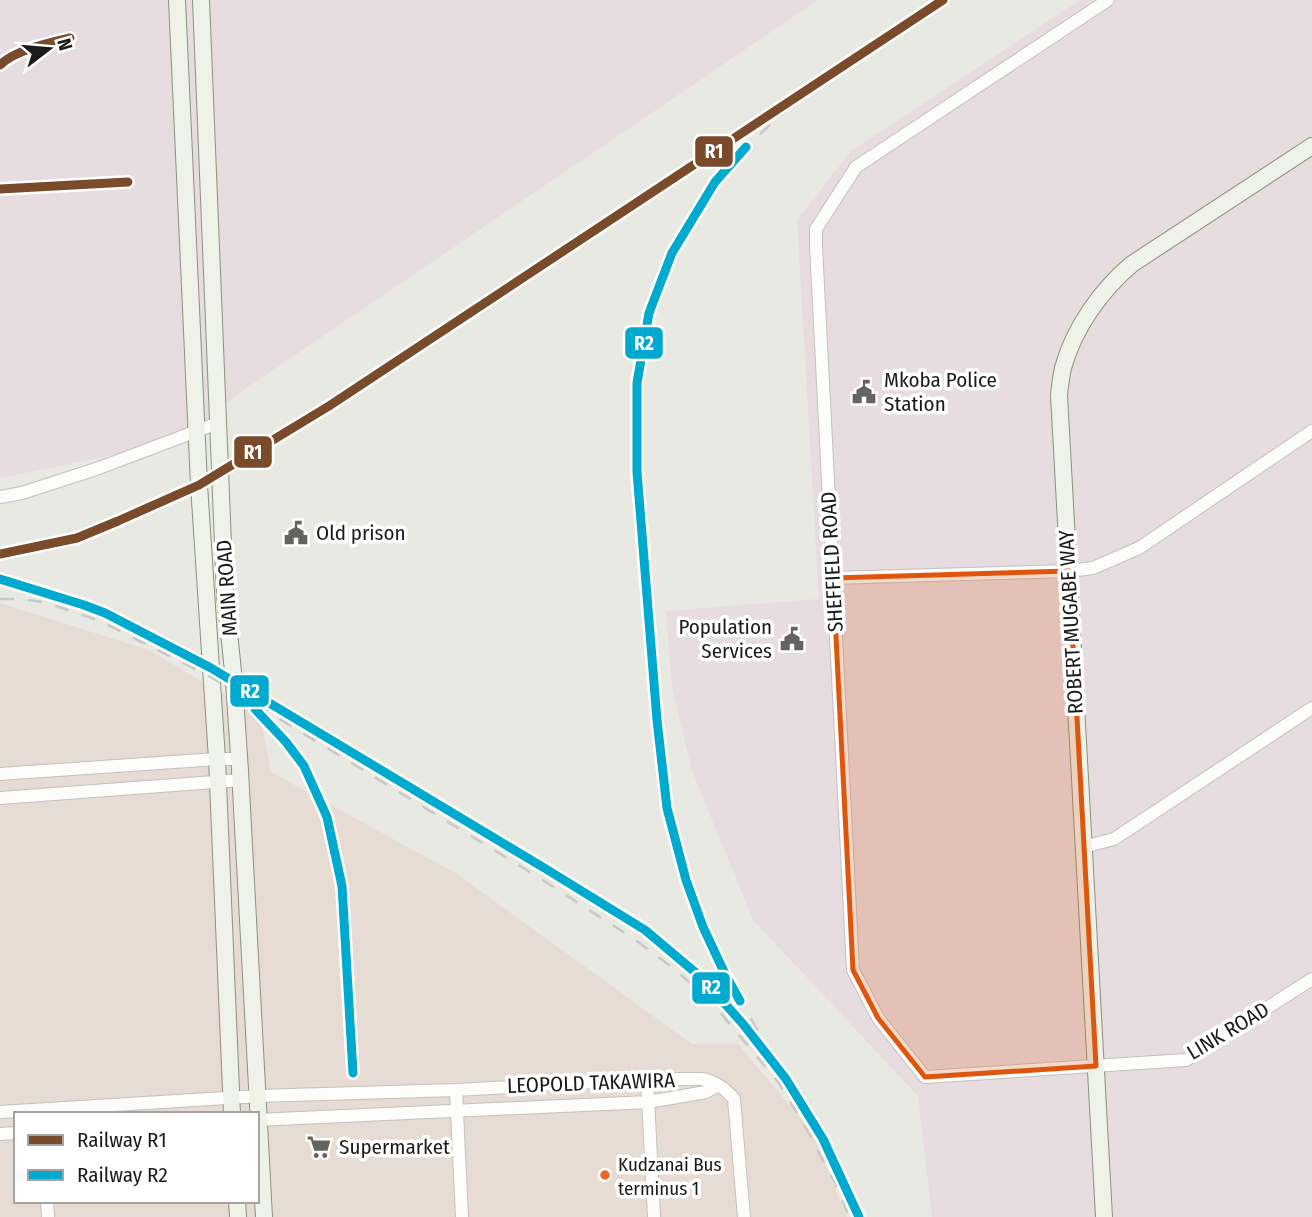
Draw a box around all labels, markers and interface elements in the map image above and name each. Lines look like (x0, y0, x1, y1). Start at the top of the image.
north arrow (14, 14, 84, 84)
text: N (52, 36, 77, 53)
line badge: R1 (694, 135, 734, 168)
text: R1 (705, 140, 723, 163)
line badge: R2 (624, 326, 664, 360)
text: R2 (634, 332, 654, 355)
place label: Mkoba Police Station (884, 367, 997, 417)
public building icon: Mkoba Police Station (850, 378, 878, 406)
line badge: R1 (233, 435, 273, 469)
text: R1 (244, 441, 262, 464)
street label: SHEFFIELD ROAD (815, 491, 849, 633)
public building icon: Old prison (282, 519, 310, 547)
place label: Old prison (316, 520, 406, 546)
street label: ROBERT MUGABE WAY (1053, 529, 1089, 715)
street label: MAIN ROAD (211, 539, 243, 637)
place label: Population Services (678, 614, 772, 664)
public building icon: Population Services (778, 625, 806, 653)
line badge: R2 (229, 674, 270, 708)
text: R2 (240, 680, 260, 703)
line badge: R2 (691, 971, 731, 1005)
text: R2 (701, 976, 721, 999)
street label: LINK ROAD (1182, 996, 1274, 1066)
street label: LEOPOLD TAKAWIRA (506, 1067, 676, 1099)
legend (14, 1112, 259, 1203)
text: Railway R1 (77, 1127, 167, 1153)
supermarket icon: Supermarket (305, 1133, 333, 1161)
place label: Supermarket (339, 1134, 450, 1160)
place label: Kudzanai Bus terminus 1 (618, 1153, 722, 1200)
text: Railway R2 (77, 1162, 168, 1188)
marker: Kudzanai Bus terminus 1 (598, 1168, 612, 1182)

